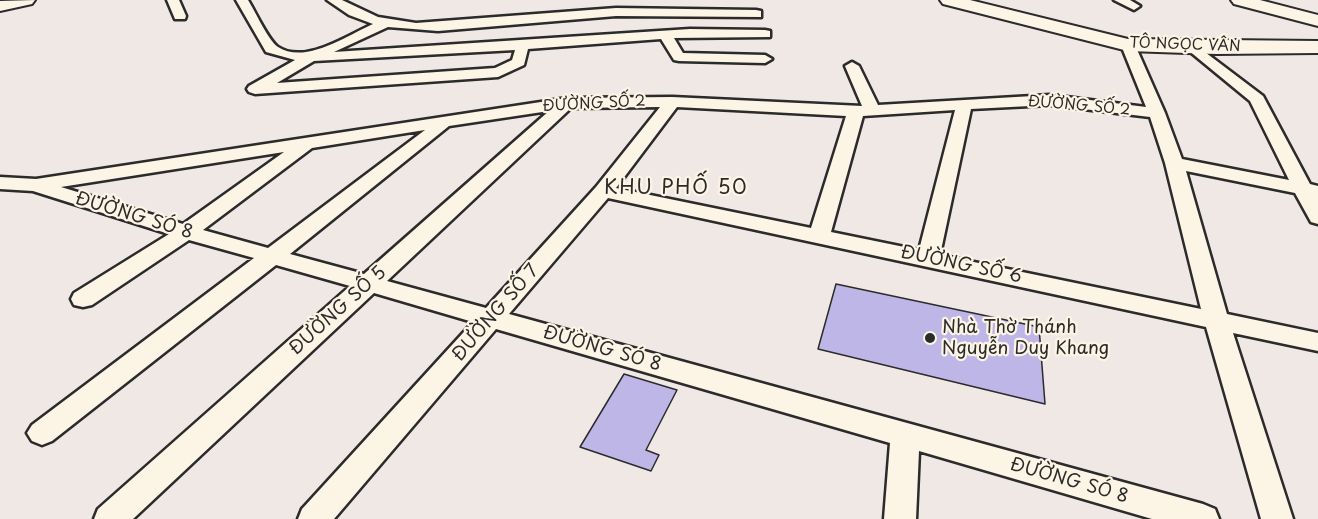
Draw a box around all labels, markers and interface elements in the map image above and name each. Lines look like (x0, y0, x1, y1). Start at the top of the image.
street label: TÔ NGỌC VÂN (1129, 34, 1241, 56)
street label: ĐƯỜNG SỐ 2 (542, 92, 646, 116)
street label: ĐƯỜNG SỐ 2 (1027, 93, 1131, 119)
district label: KHU PHỐ 50 (604, 176, 748, 200)
street label: ĐƯỜNG SÓ 8 (73, 188, 195, 244)
street label: ĐƯỜNG SỐ 6 (898, 242, 1024, 288)
street label: ĐƯỜNG SỐ 7 (448, 260, 544, 366)
street label: ĐƯỜNG SỐ 5 (285, 262, 391, 360)
place label: Nhà Thờ Thánh Nguyễn Duy Khang (942, 317, 1109, 360)
street label: ĐƯỜNG SÓ 8 (540, 322, 664, 376)
marker: Nhà Thờ Thánh Nguyễn Duy Khang (923, 331, 937, 345)
street label: ĐƯỜNG SÓ 8 (1007, 454, 1131, 508)

